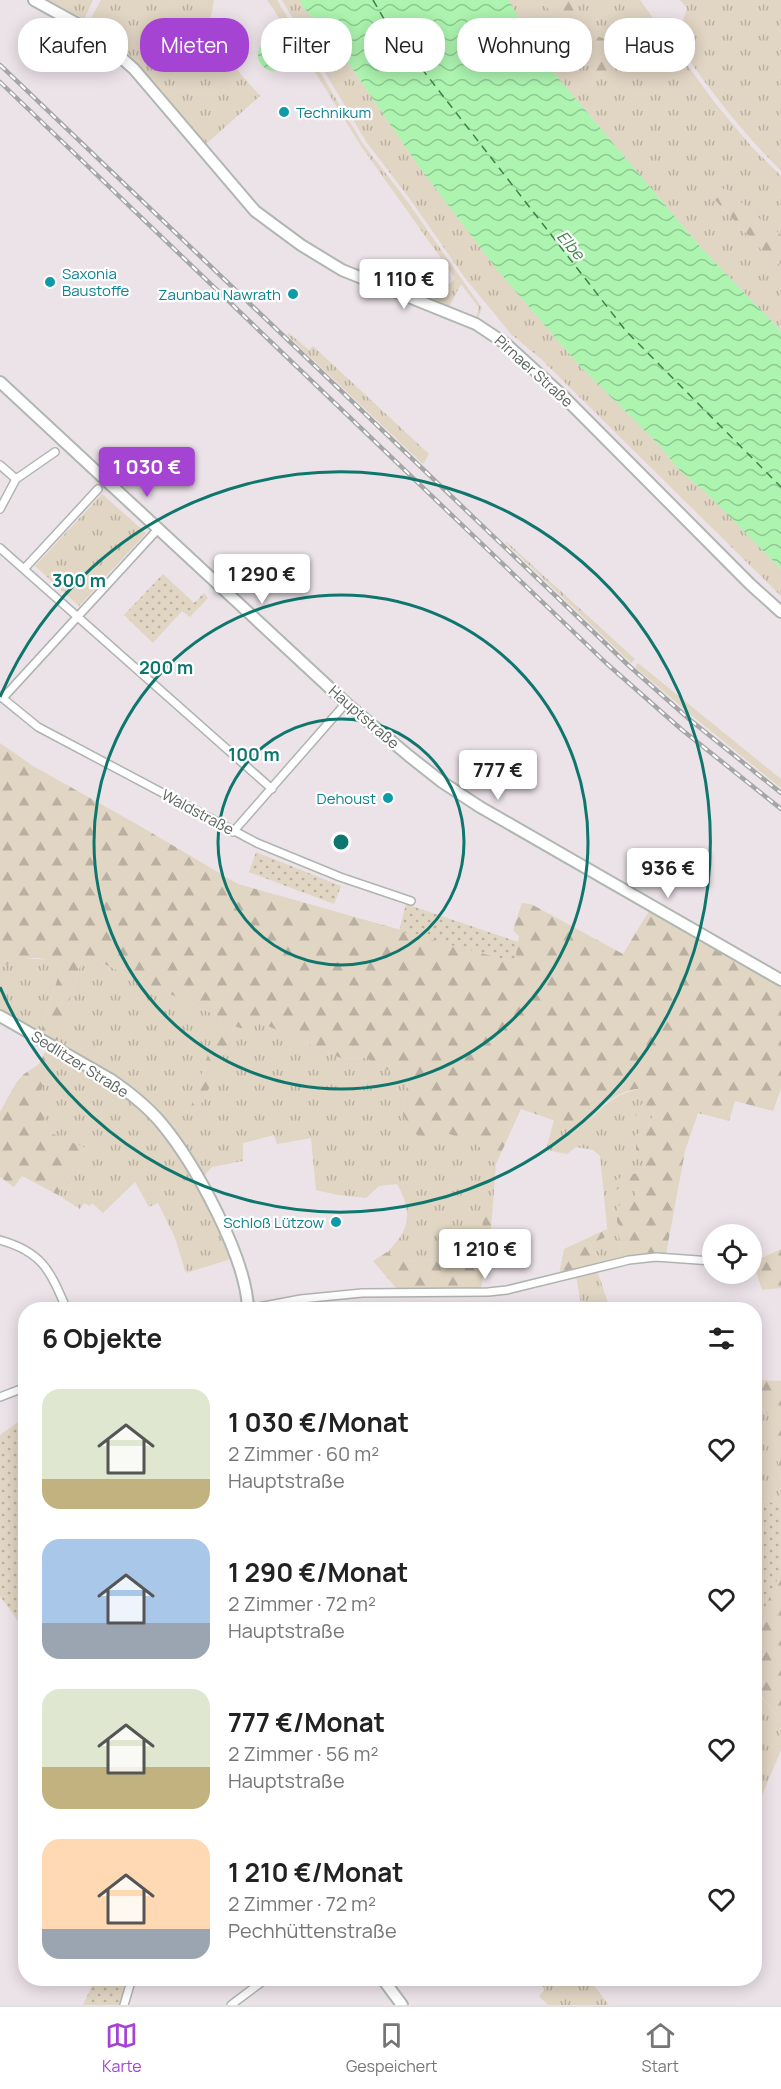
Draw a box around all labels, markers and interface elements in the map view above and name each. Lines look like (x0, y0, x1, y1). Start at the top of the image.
chip: Kaufen (18, 18, 128, 72)
chip: Mieten (140, 18, 249, 72)
chip: Filter (261, 18, 352, 72)
chip: Neu (364, 18, 445, 72)
chip: Wohnung (457, 18, 592, 72)
chip: Haus (604, 18, 695, 72)
place label: Technikum (296, 102, 371, 123)
marker: Technikum (277, 105, 291, 119)
water label: Elbe (552, 226, 591, 265)
pin: 1 110 € (349, 259, 459, 310)
place label: Saxonia Baustoffe (62, 263, 130, 301)
text: 1 110 € (373, 265, 435, 292)
marker: Saxonia Baustoffe (43, 275, 57, 289)
place label: Zaunbau Nawrath (158, 284, 281, 305)
marker: Zaunbau Nawrath (286, 287, 300, 301)
street label: Pirnaer Straße (490, 330, 578, 412)
pin: 1 030 € (92, 447, 202, 498)
text: 1 030 € (113, 453, 181, 480)
pin: 1 290 € (207, 554, 317, 605)
text: 1 290 € (228, 560, 296, 587)
text: 300 m (52, 568, 106, 592)
text: 200 m (139, 655, 193, 679)
street label: Hauptstraße (324, 680, 404, 754)
text: 100 m (228, 742, 280, 766)
pin: 777 € (456, 750, 540, 801)
text: 777 € (473, 756, 523, 783)
street label: Waldstraße (158, 784, 238, 840)
place label: Dehoust (317, 788, 376, 809)
marker: Dehoust (381, 791, 395, 805)
centre of rings (331, 832, 351, 852)
pin: 936 € (626, 848, 710, 899)
text: 936 € (641, 854, 695, 881)
street label: Sedlitzer Straße (27, 1026, 133, 1102)
place label: Schloß Lützow (223, 1212, 324, 1233)
marker: Schloß Lützow (329, 1215, 343, 1229)
map controls (702, 1224, 762, 1284)
button: locate (702, 1224, 762, 1284)
pin: 1 210 € (430, 1229, 540, 1280)
text: 1 210 € (453, 1235, 517, 1262)
text: 6 Objekte (42, 1320, 162, 1356)
icon: filters (705, 1322, 738, 1355)
text: 1 030 €/Monat (228, 1404, 409, 1440)
icon: home (90, 1413, 162, 1485)
icon: heart (705, 1433, 738, 1466)
text: 2 Zimmer · 60 m² (228, 1440, 379, 1467)
text: Hauptstraße (228, 1467, 345, 1494)
text: 1 290 €/Monat (228, 1554, 408, 1590)
icon: home (90, 1563, 162, 1635)
icon: heart (705, 1583, 738, 1616)
text: 2 Zimmer · 72 m² (228, 1590, 376, 1617)
text: Hauptstraße (228, 1617, 345, 1644)
text: 777 €/Monat (228, 1704, 385, 1740)
icon: home (90, 1713, 162, 1785)
icon: heart (705, 1733, 738, 1766)
text: 2 Zimmer · 56 m² (228, 1740, 379, 1767)
text: Hauptstraße (228, 1767, 345, 1794)
text: 1 210 €/Monat (228, 1854, 404, 1890)
icon: home (90, 1863, 162, 1935)
icon: heart (705, 1883, 738, 1916)
text: 2 Zimmer · 72 m² (228, 1890, 376, 1917)
text: Pechhüttenstraße (228, 1917, 397, 1944)
tab: Karte (102, 2019, 142, 2077)
tab: Gespeichert (346, 2019, 437, 2077)
tab: Start (642, 2019, 679, 2077)

